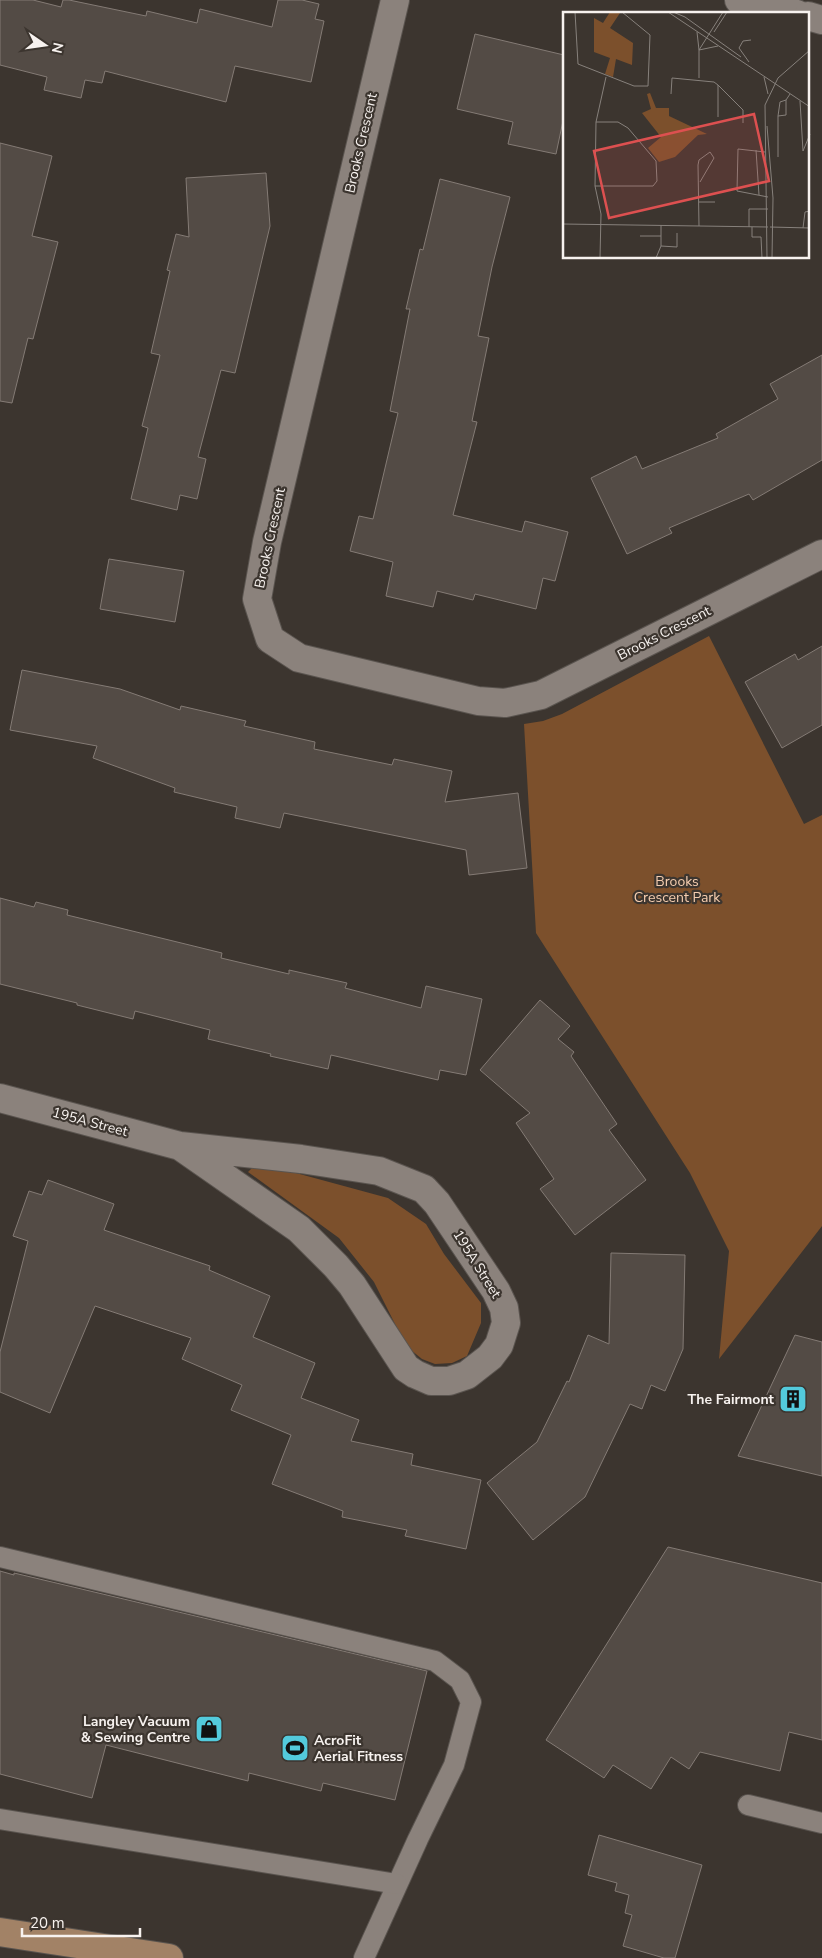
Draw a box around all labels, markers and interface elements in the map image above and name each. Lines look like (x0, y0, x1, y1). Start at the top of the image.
inset map (563, 12, 810, 259)
north arrow (20, 20, 70, 70)
text: N (47, 41, 68, 55)
street label: Brooks Crescent (340, 91, 382, 195)
street label: Brooks Crescent (250, 486, 290, 590)
street label: Brooks Crescent (614, 601, 714, 665)
park label: Brooks Crescent Park (634, 872, 721, 907)
street label: 195A Street (50, 1103, 130, 1141)
street label: 195A Street (448, 1226, 506, 1302)
building icon: The Fairmont (778, 1384, 808, 1414)
place label: The Fairmont (688, 1390, 775, 1409)
place label: Langley Vacuum & Sewing Centre (81, 1712, 190, 1747)
shop icon: Langley Vacuum & Sewing Centre (194, 1714, 224, 1744)
place label: AcroFit Aerial Fitness (314, 1731, 403, 1766)
sports icon: AcroFit Aerial Fitness (280, 1733, 310, 1763)
scale bar (22, 1906, 140, 1938)
text: 20 m (30, 1913, 65, 1933)

